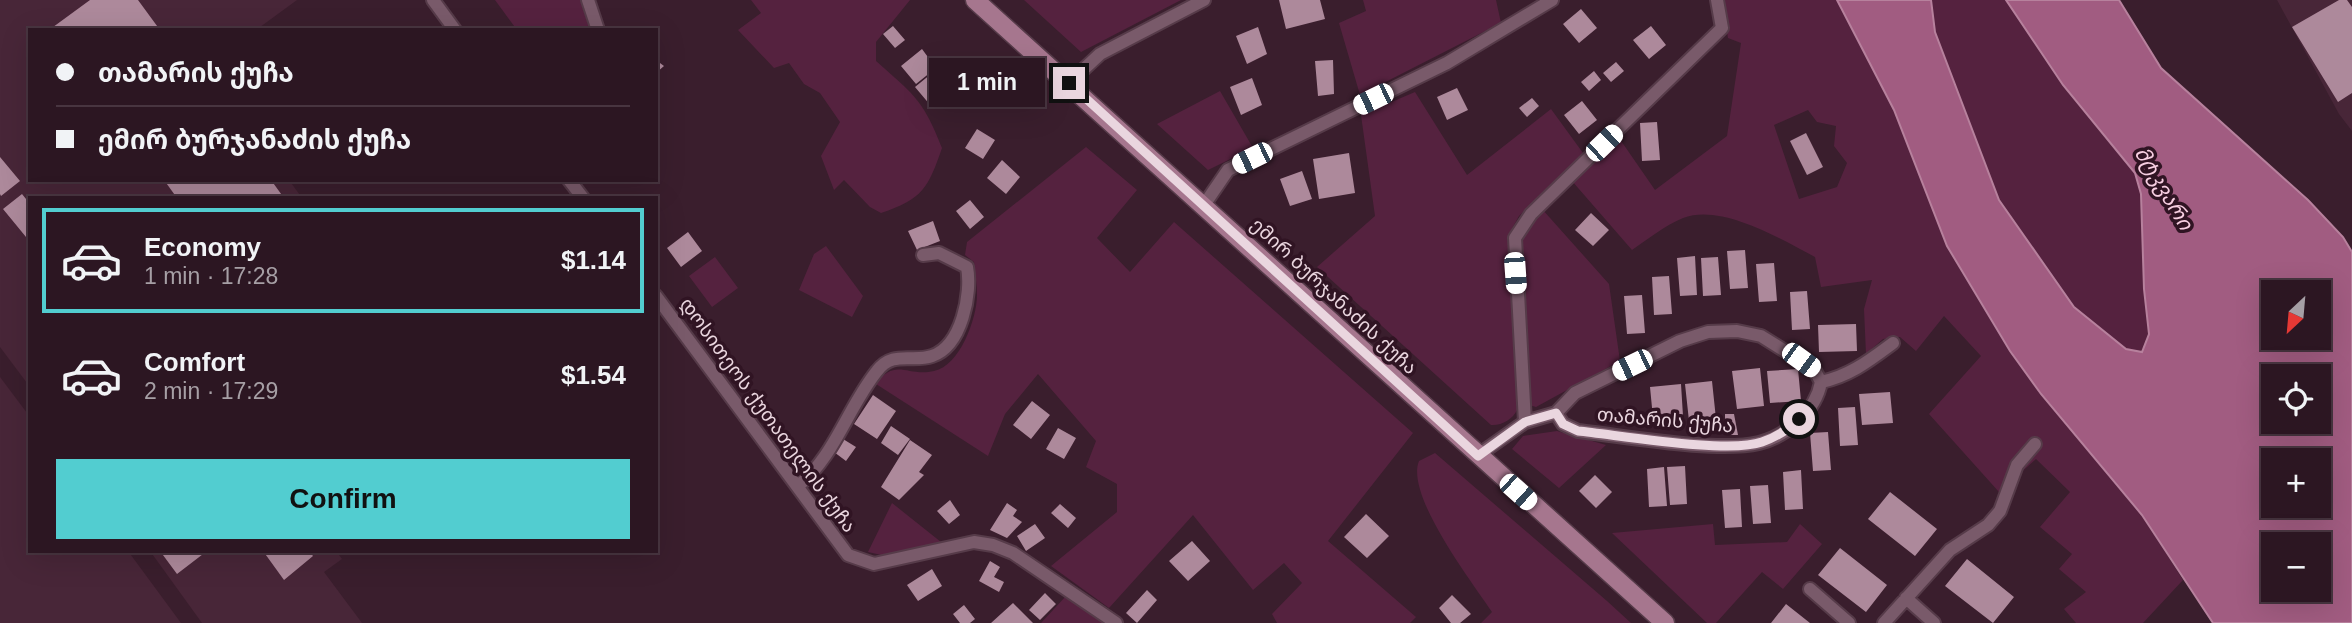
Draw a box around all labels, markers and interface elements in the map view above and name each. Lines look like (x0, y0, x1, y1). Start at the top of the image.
text: თამარის ქუჩა (98, 58, 294, 88)
callout: 1 min (929, 58, 1044, 108)
route end (1053, 67, 1085, 99)
text: 1 min (957, 69, 1017, 95)
car (1350, 80, 1397, 118)
car (1582, 121, 1627, 165)
text: ემირ ბურჯანაძის ქუჩა (98, 125, 411, 155)
car (1229, 139, 1276, 177)
water label: მტკვარი (2129, 142, 2198, 235)
street label: ემირ ბურჯანაძის ქუჩა (1246, 214, 1421, 379)
icon: car (60, 229, 123, 292)
text: Economy (144, 232, 261, 262)
text: $1.14 (561, 245, 626, 275)
car (1504, 251, 1527, 295)
text: 1 min · 17:28 (144, 263, 278, 289)
north arrow (2261, 280, 2331, 350)
map controls (2261, 280, 2331, 602)
street label: დოსითეოს ქუთათელის ქუჩა (674, 294, 860, 537)
car (1778, 339, 1825, 381)
icon: car (60, 344, 123, 407)
car (1609, 346, 1656, 384)
text: Comfort (144, 347, 245, 377)
text: $1.54 (561, 360, 626, 390)
button: locate (2261, 364, 2331, 434)
text: 2 min · 17:29 (144, 378, 278, 404)
route start (1783, 403, 1815, 435)
street label: თამარის ქუჩა (1596, 404, 1734, 437)
button: + (2261, 448, 2331, 518)
button: Confirm (56, 459, 630, 539)
car (1496, 470, 1541, 514)
button: − (2261, 532, 2331, 602)

